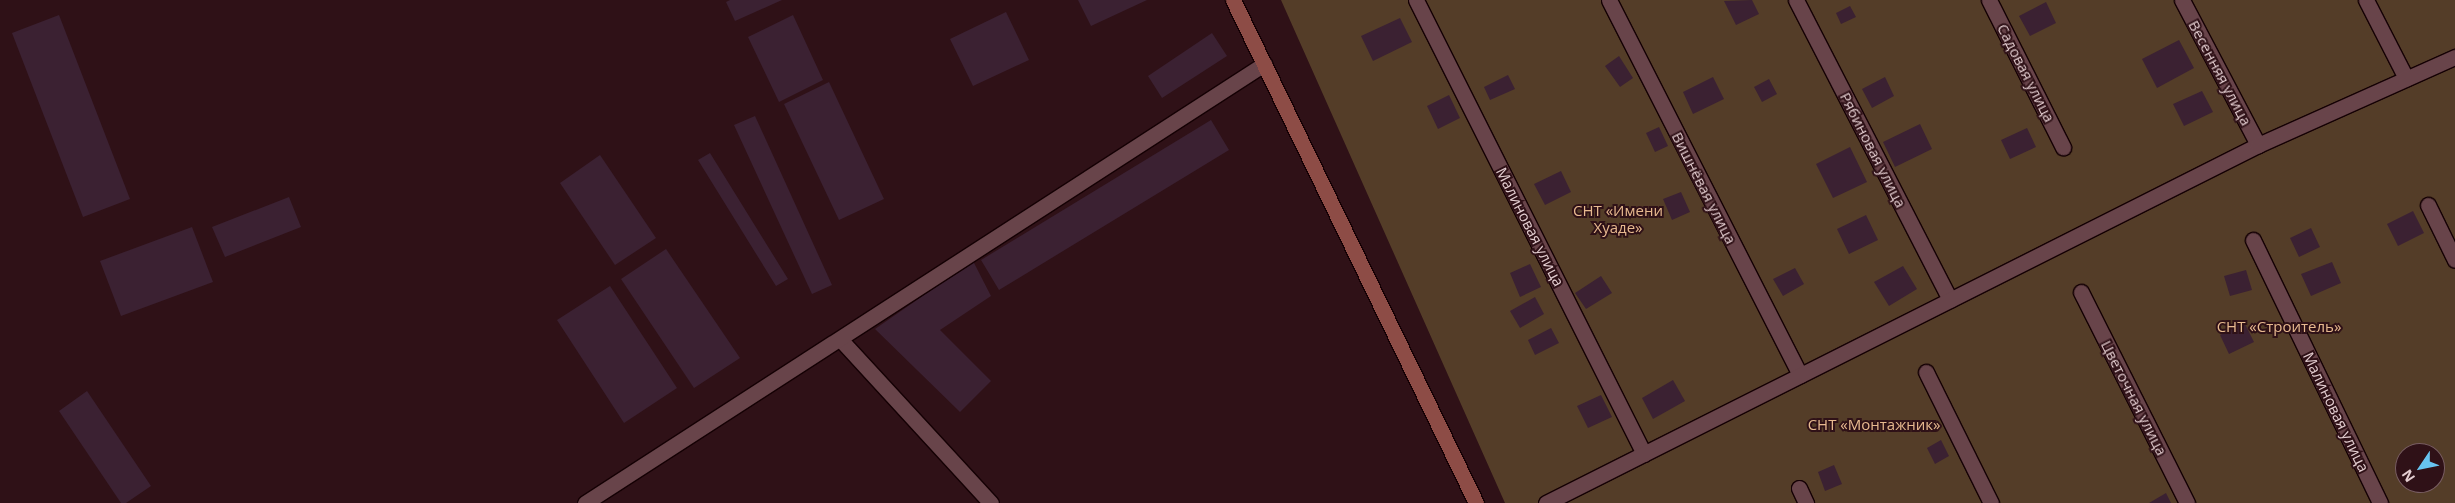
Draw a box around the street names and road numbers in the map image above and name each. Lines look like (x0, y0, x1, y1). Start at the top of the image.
street label: Весенняя улица (2185, 17, 2255, 129)
street label: Садовая улица (1993, 21, 2059, 125)
street label: Рябиновая улица (1836, 89, 1910, 211)
street label: Вишнёвая улица (1668, 129, 1740, 247)
street label: Малиновая улица (1492, 165, 1568, 289)
street label: Цветочная улица (2097, 337, 2171, 459)
street label: Малиновая улица (2299, 349, 2373, 475)

